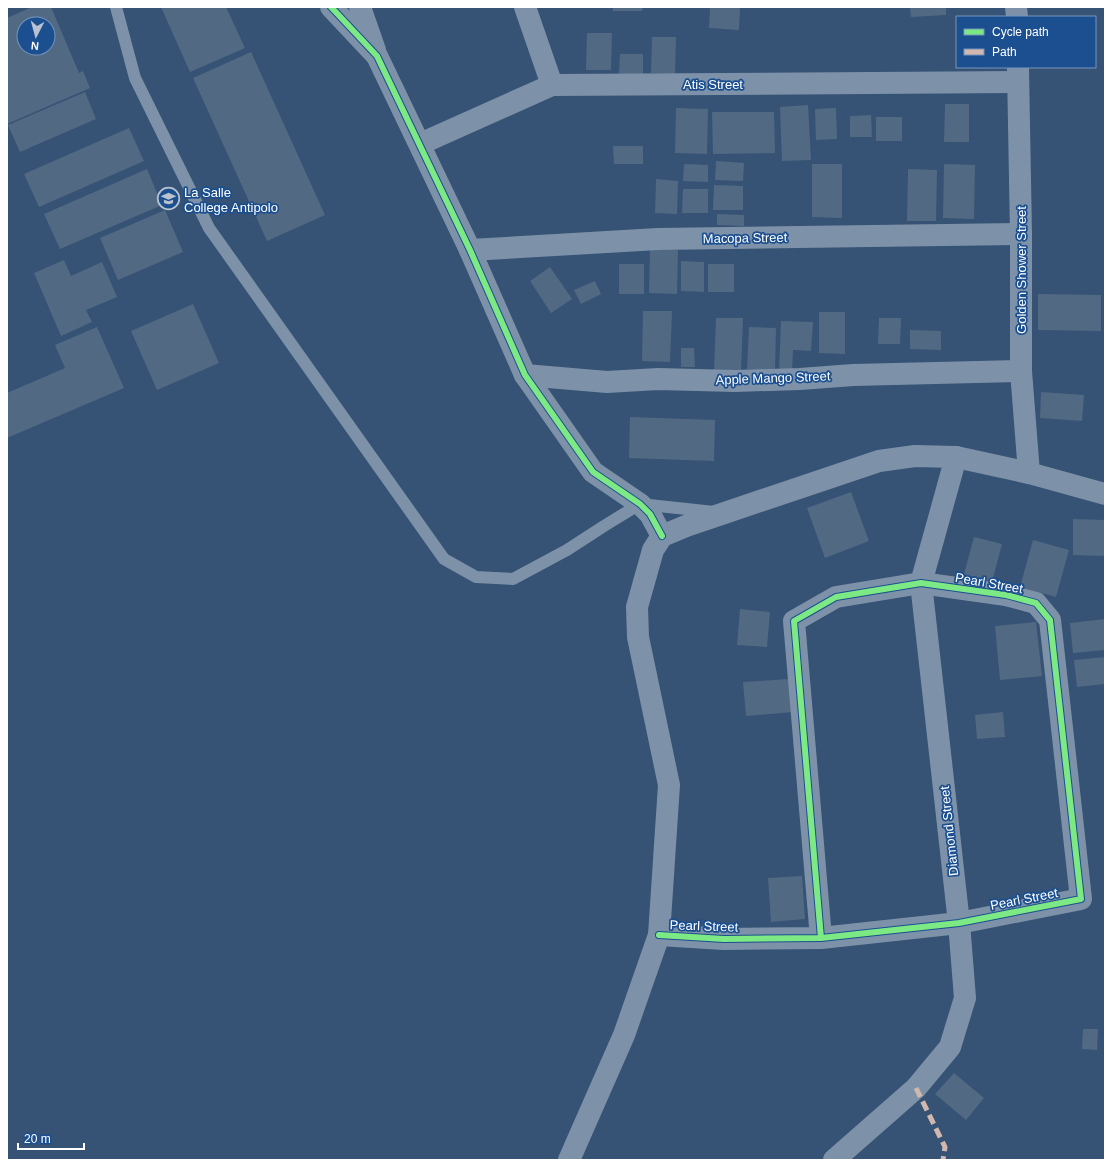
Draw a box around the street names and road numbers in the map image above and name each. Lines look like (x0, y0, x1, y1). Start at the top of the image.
street label: Atis Street (683, 77, 743, 92)
street label: Golden Shower Street (1014, 206, 1029, 334)
street label: Macopa Street (703, 230, 788, 246)
street label: Apple Mango Street (715, 368, 831, 388)
street label: Pearl Street (954, 570, 1024, 596)
street label: Diamond Street (937, 785, 961, 877)
street label: Pearl Street (989, 885, 1059, 913)
street label: Pearl Street (669, 917, 739, 935)

